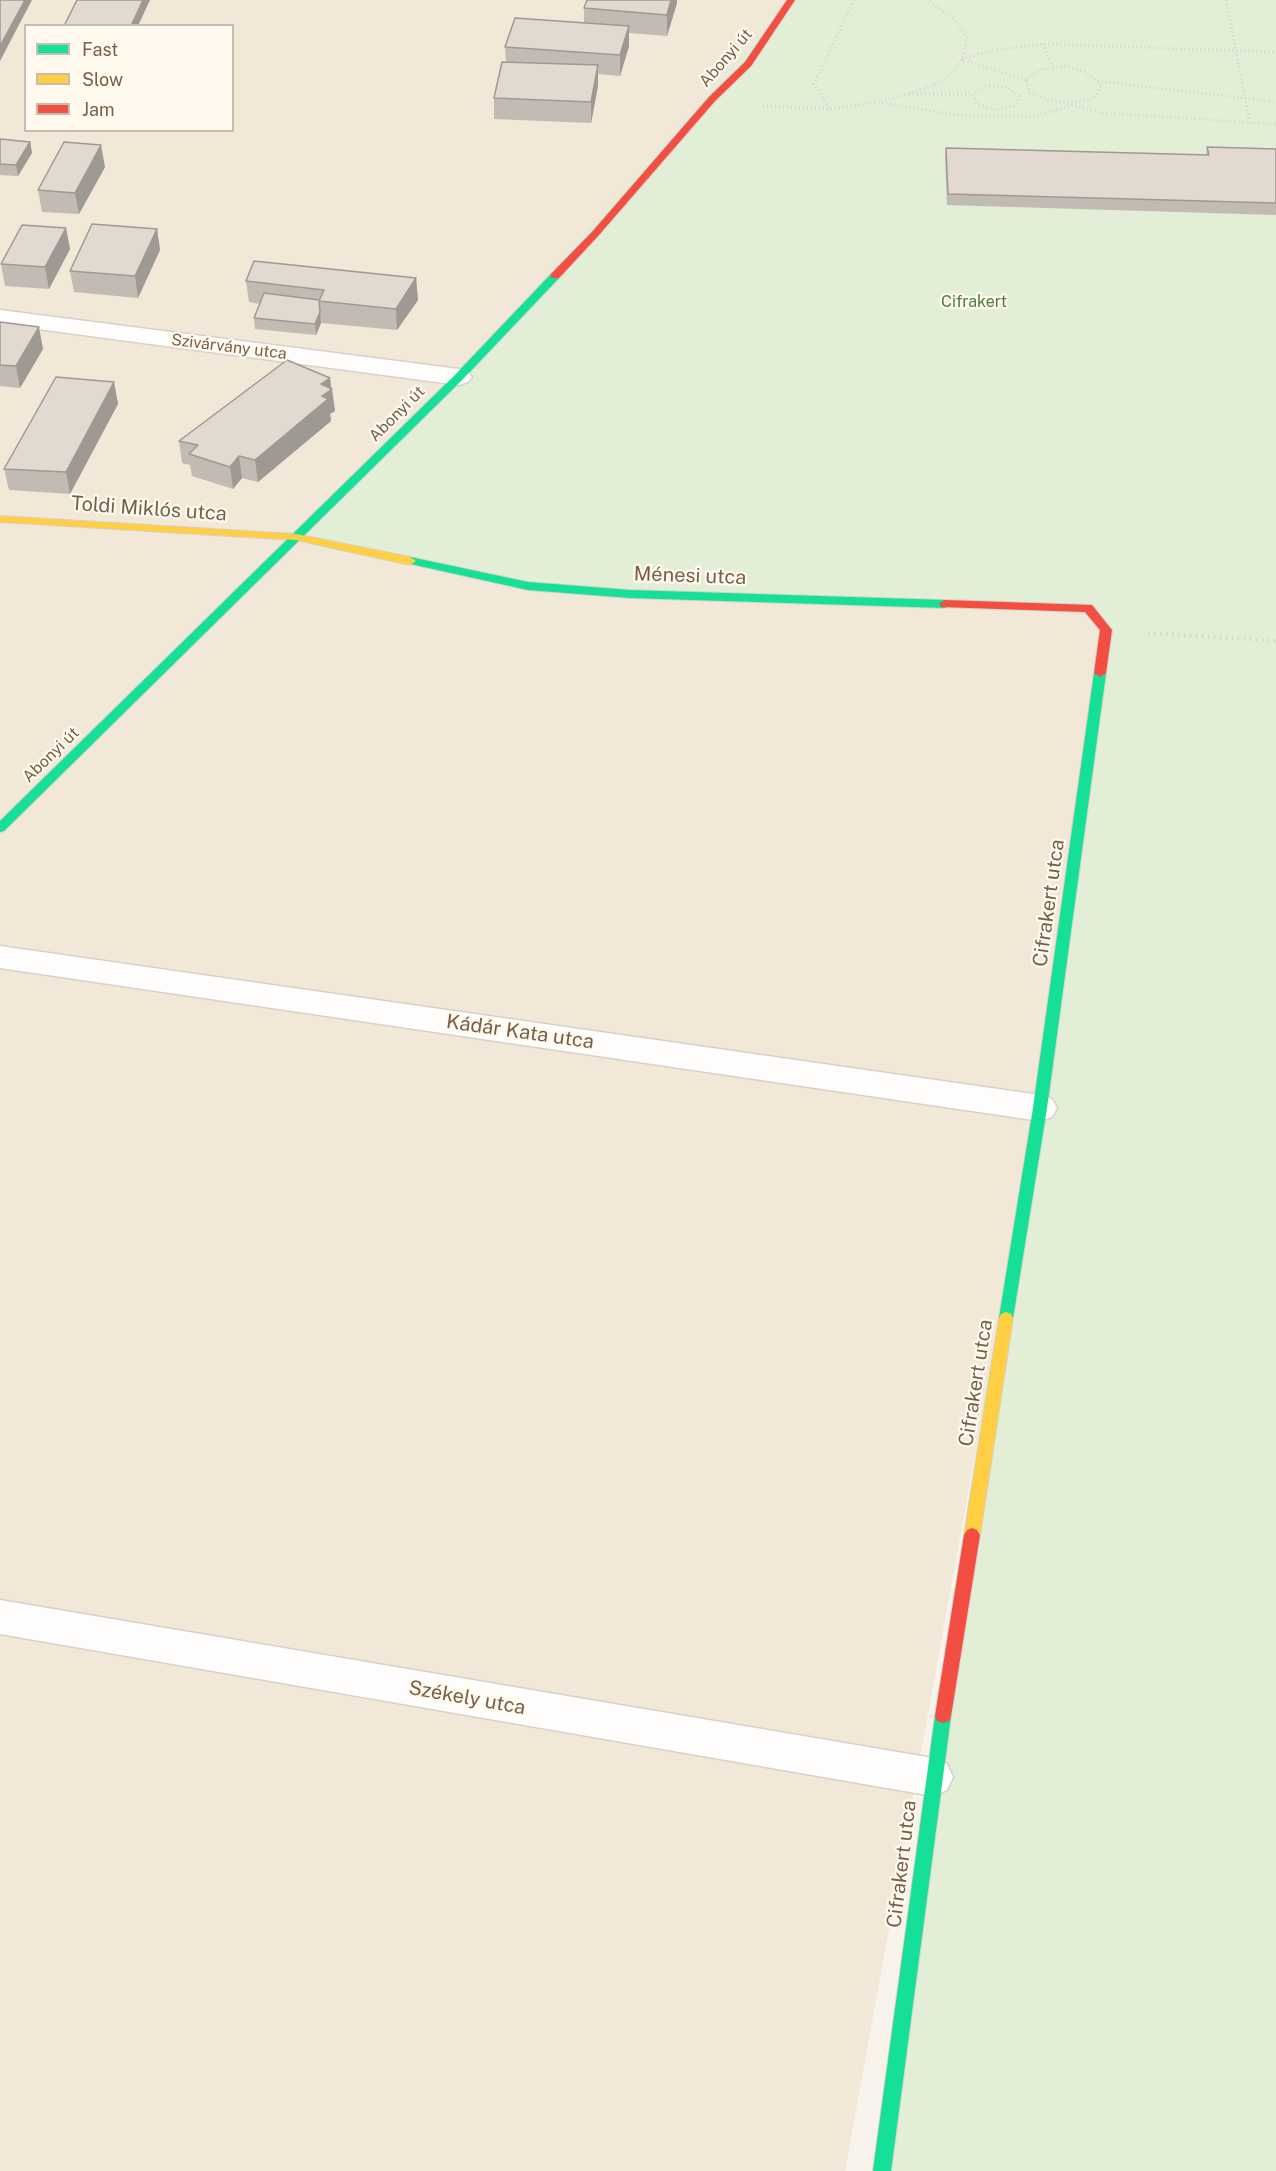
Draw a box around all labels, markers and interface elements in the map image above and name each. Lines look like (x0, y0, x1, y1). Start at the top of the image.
legend (24, 24, 234, 132)
street label: Abonyi út (696, 25, 756, 91)
text: Fast (82, 39, 118, 60)
text: Slow (82, 69, 123, 90)
text: Jam (82, 99, 115, 120)
park label: Cifrakert (941, 292, 1007, 312)
street label: Szivárvány utca (170, 330, 288, 364)
street label: Abonyi út (365, 382, 429, 446)
street label: Toldi Miklós utca (70, 492, 228, 526)
street label: Ménesi utca (633, 562, 747, 590)
street label: Abonyi út (19, 723, 83, 787)
street label: Cifrakert utca (1028, 838, 1070, 968)
street label: Kádár Kata utca (445, 1010, 595, 1054)
street label: Cifrakert utca (954, 1318, 998, 1448)
street label: Székely utca (407, 1676, 527, 1720)
street label: Cifrakert utca (882, 1799, 922, 1929)

